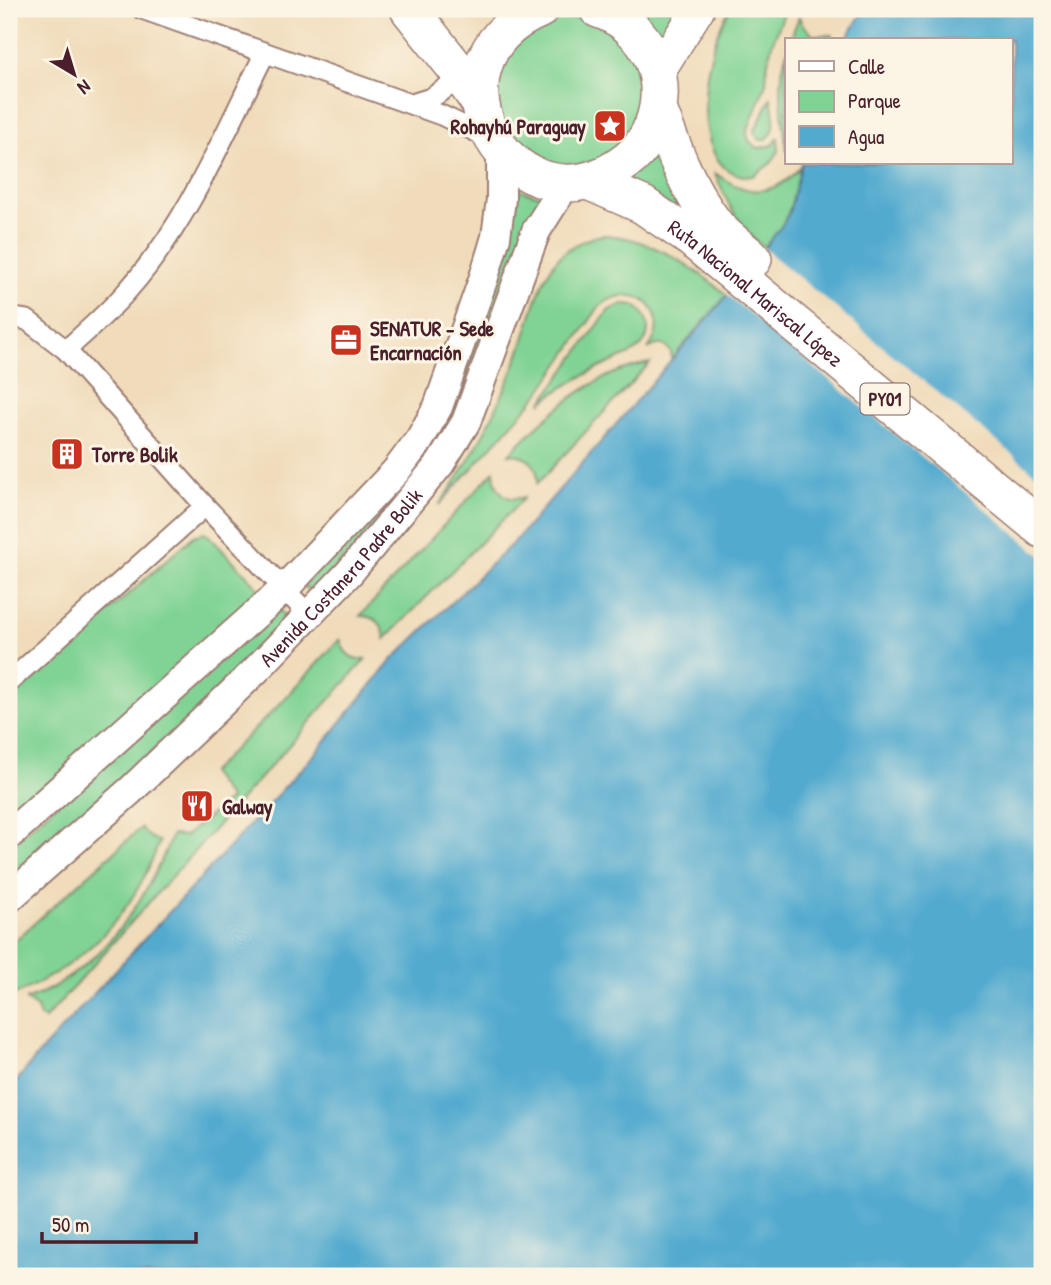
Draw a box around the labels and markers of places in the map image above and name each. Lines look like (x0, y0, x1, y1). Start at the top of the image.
place icon: Rohayhú Paraguay (591, 107, 629, 145)
place label: Rohayhú Paraguay (451, 112, 586, 142)
place label: SENATUR - Sede Encarnación (370, 314, 495, 367)
office icon: SENATUR - Sede Encarnación (327, 321, 365, 359)
building icon: Torre Bolik (48, 435, 86, 473)
place label: Torre Bolik (91, 440, 178, 469)
restaurant icon: Galway (178, 787, 216, 825)
place label: Galway (222, 792, 273, 822)

